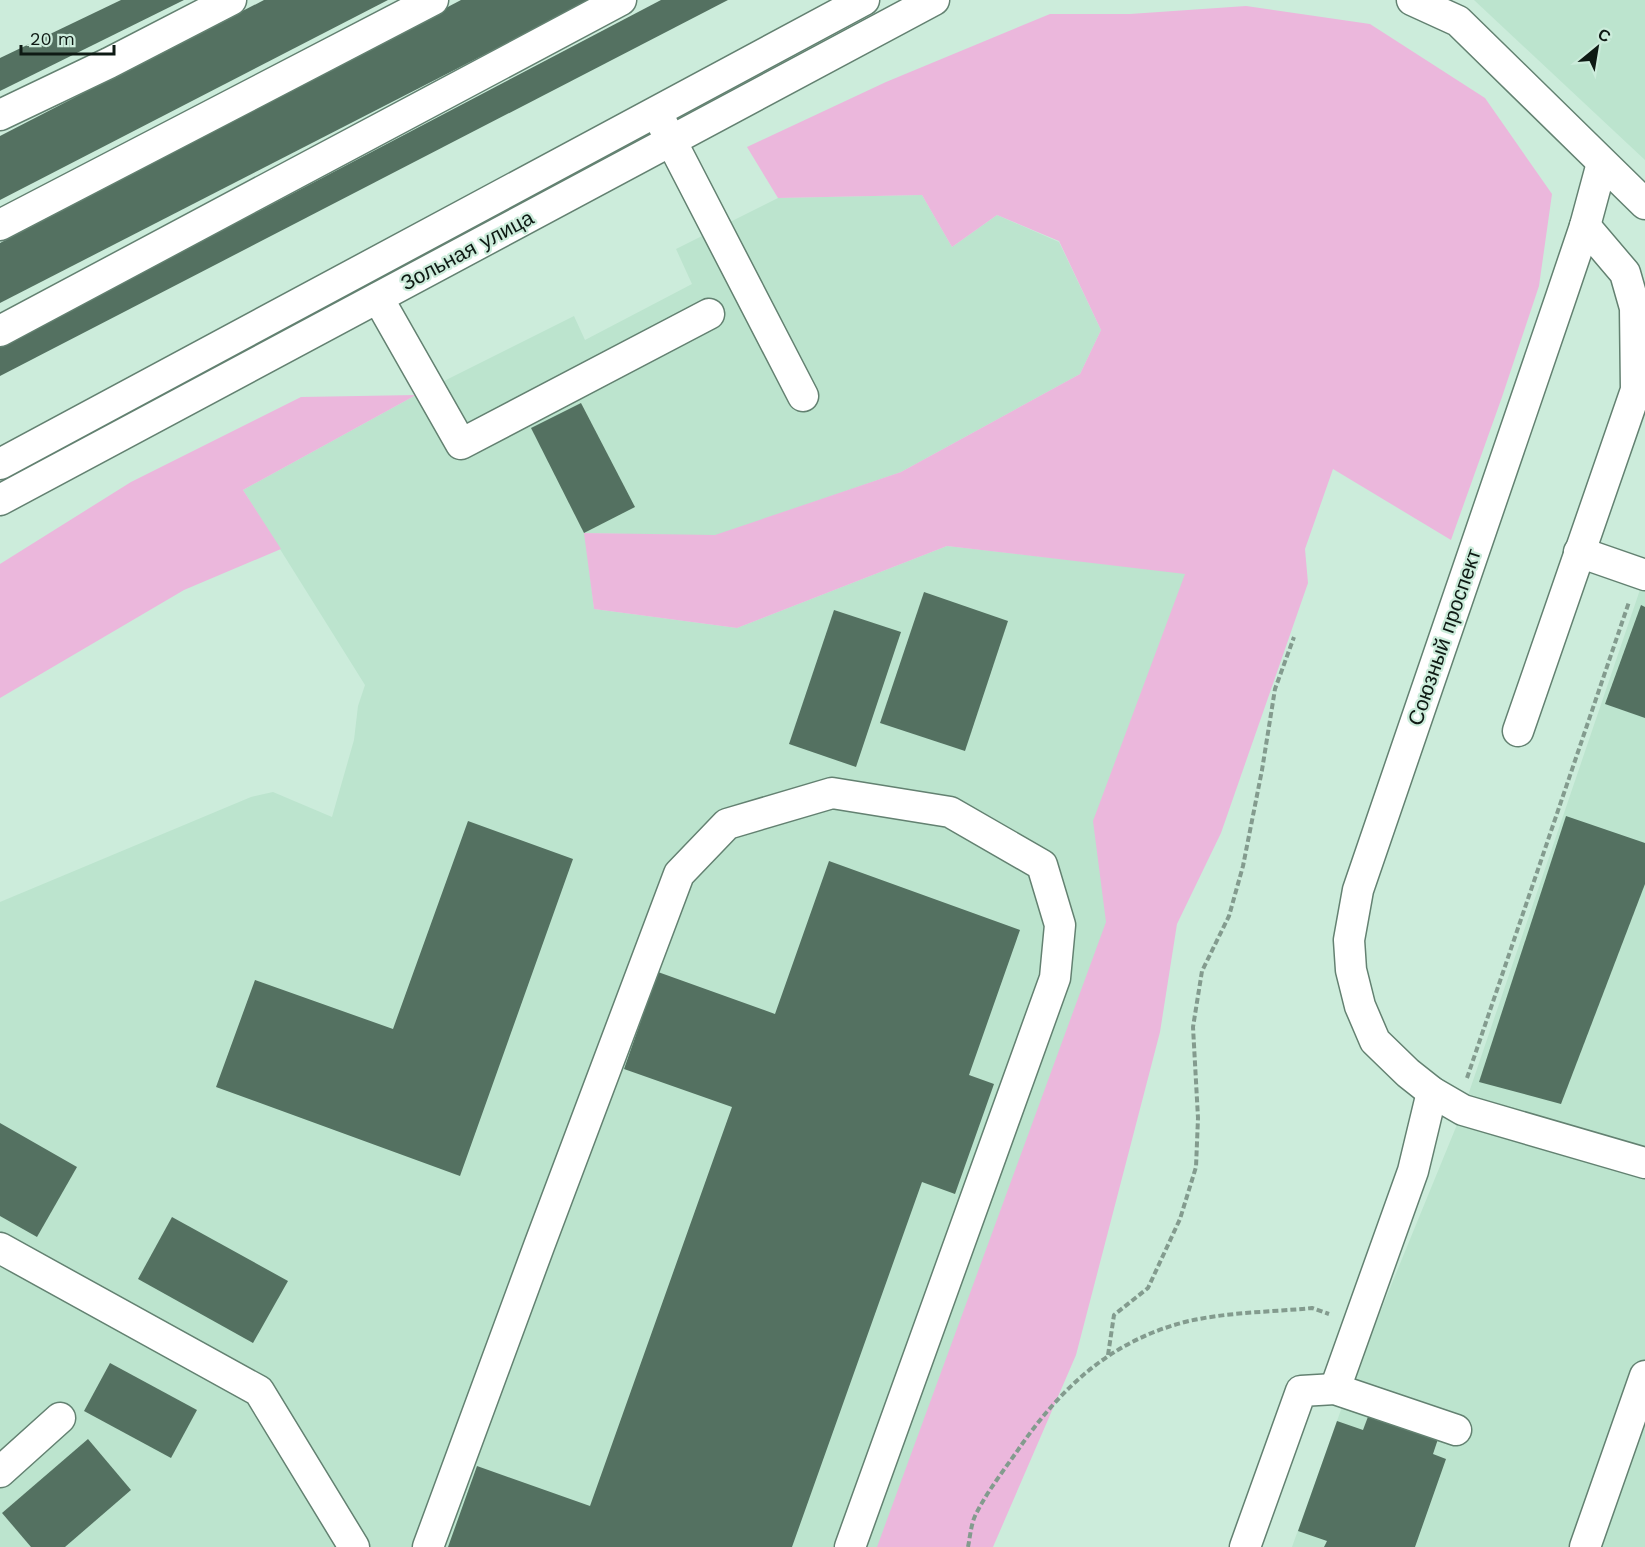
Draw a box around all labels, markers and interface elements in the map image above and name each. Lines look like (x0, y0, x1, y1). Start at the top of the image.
scale bar (21, 18, 114, 56)
north arrow (1567, 18, 1627, 78)
text: С (1594, 24, 1614, 47)
text: 20 m (30, 28, 75, 49)
street label: Зольная улица (396, 204, 538, 295)
street label: Союзный проспект (1402, 545, 1486, 729)

